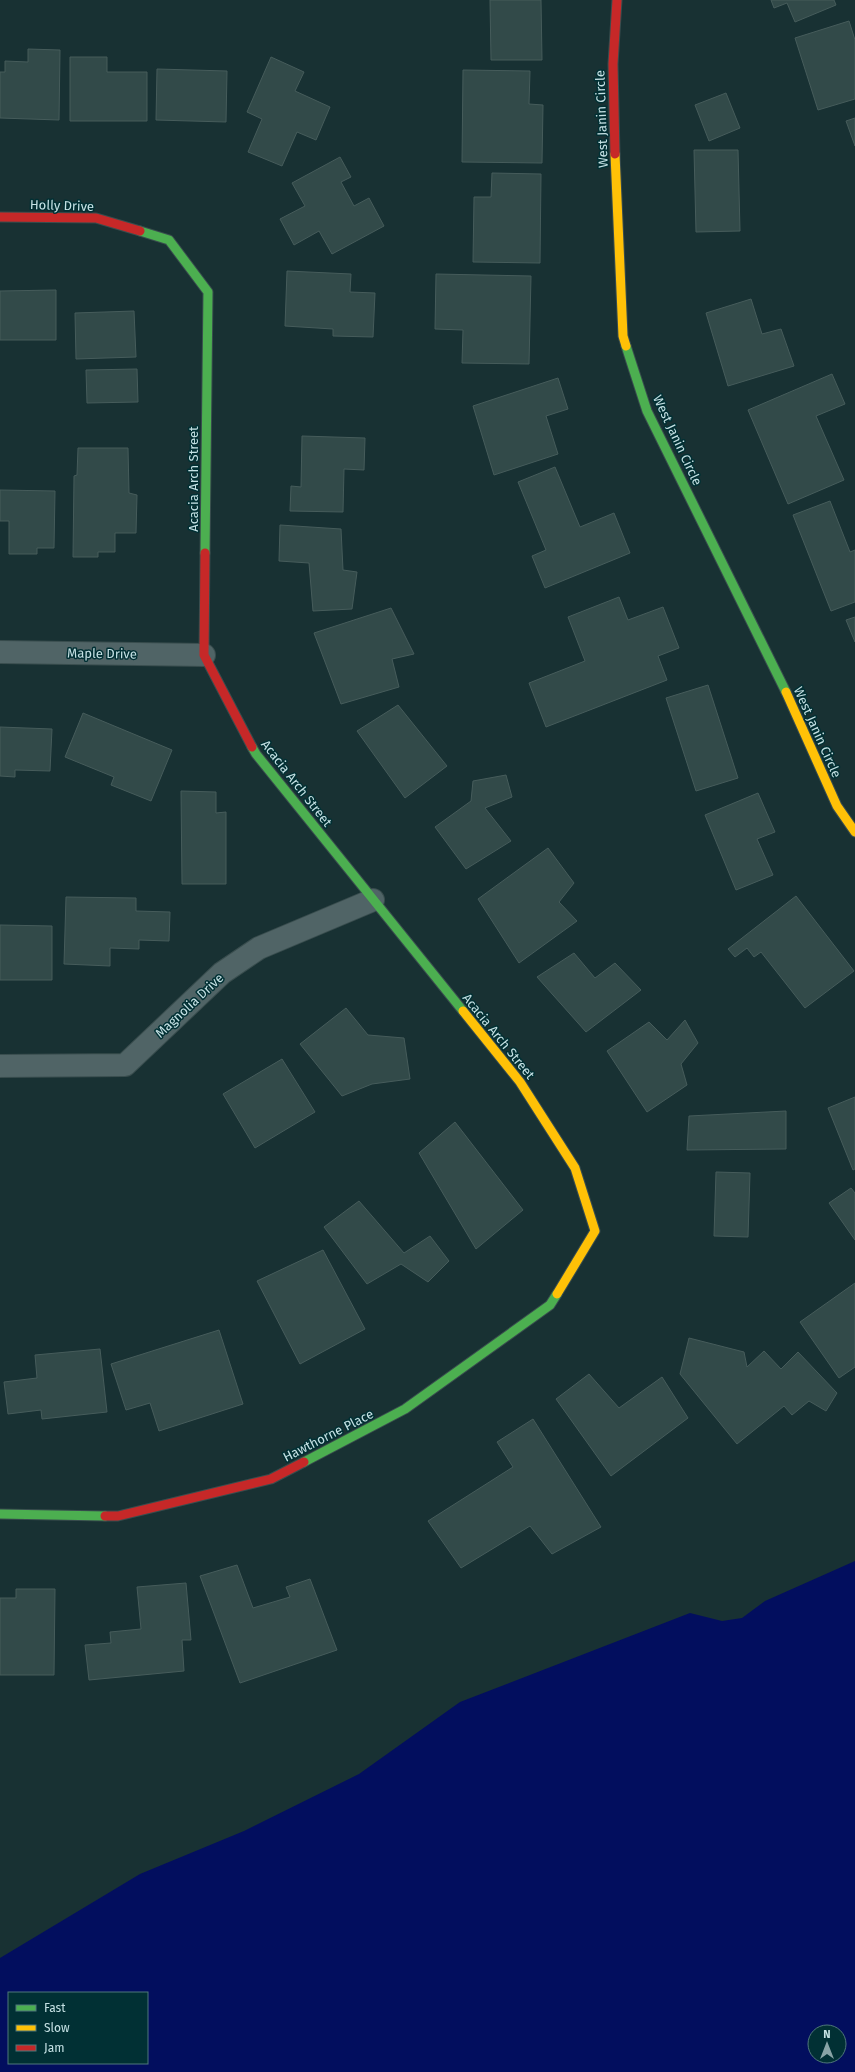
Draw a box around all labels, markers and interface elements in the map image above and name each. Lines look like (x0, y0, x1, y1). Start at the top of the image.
street label: West Janin Circle (592, 70, 611, 168)
street label: Holly Drive (30, 197, 94, 214)
street label: West Janin Circle (650, 393, 705, 488)
street label: Acacia Arch Street (186, 426, 201, 532)
street label: Maple Drive (67, 645, 137, 662)
street label: West Janin Circle (791, 684, 844, 780)
street label: Acacia Arch Street (258, 737, 335, 830)
street label: Magnolia Drive (152, 970, 226, 1041)
street label: Acacia Arch Street (460, 991, 538, 1082)
street label: Hawthorne Place (280, 1406, 376, 1465)
legend (8, 1992, 148, 2064)
text: Fast (44, 2001, 66, 2015)
text: Slow (44, 2021, 70, 2035)
north arrow (807, 2024, 847, 2064)
text: N (823, 2028, 831, 2041)
text: Jam (44, 2041, 64, 2055)

